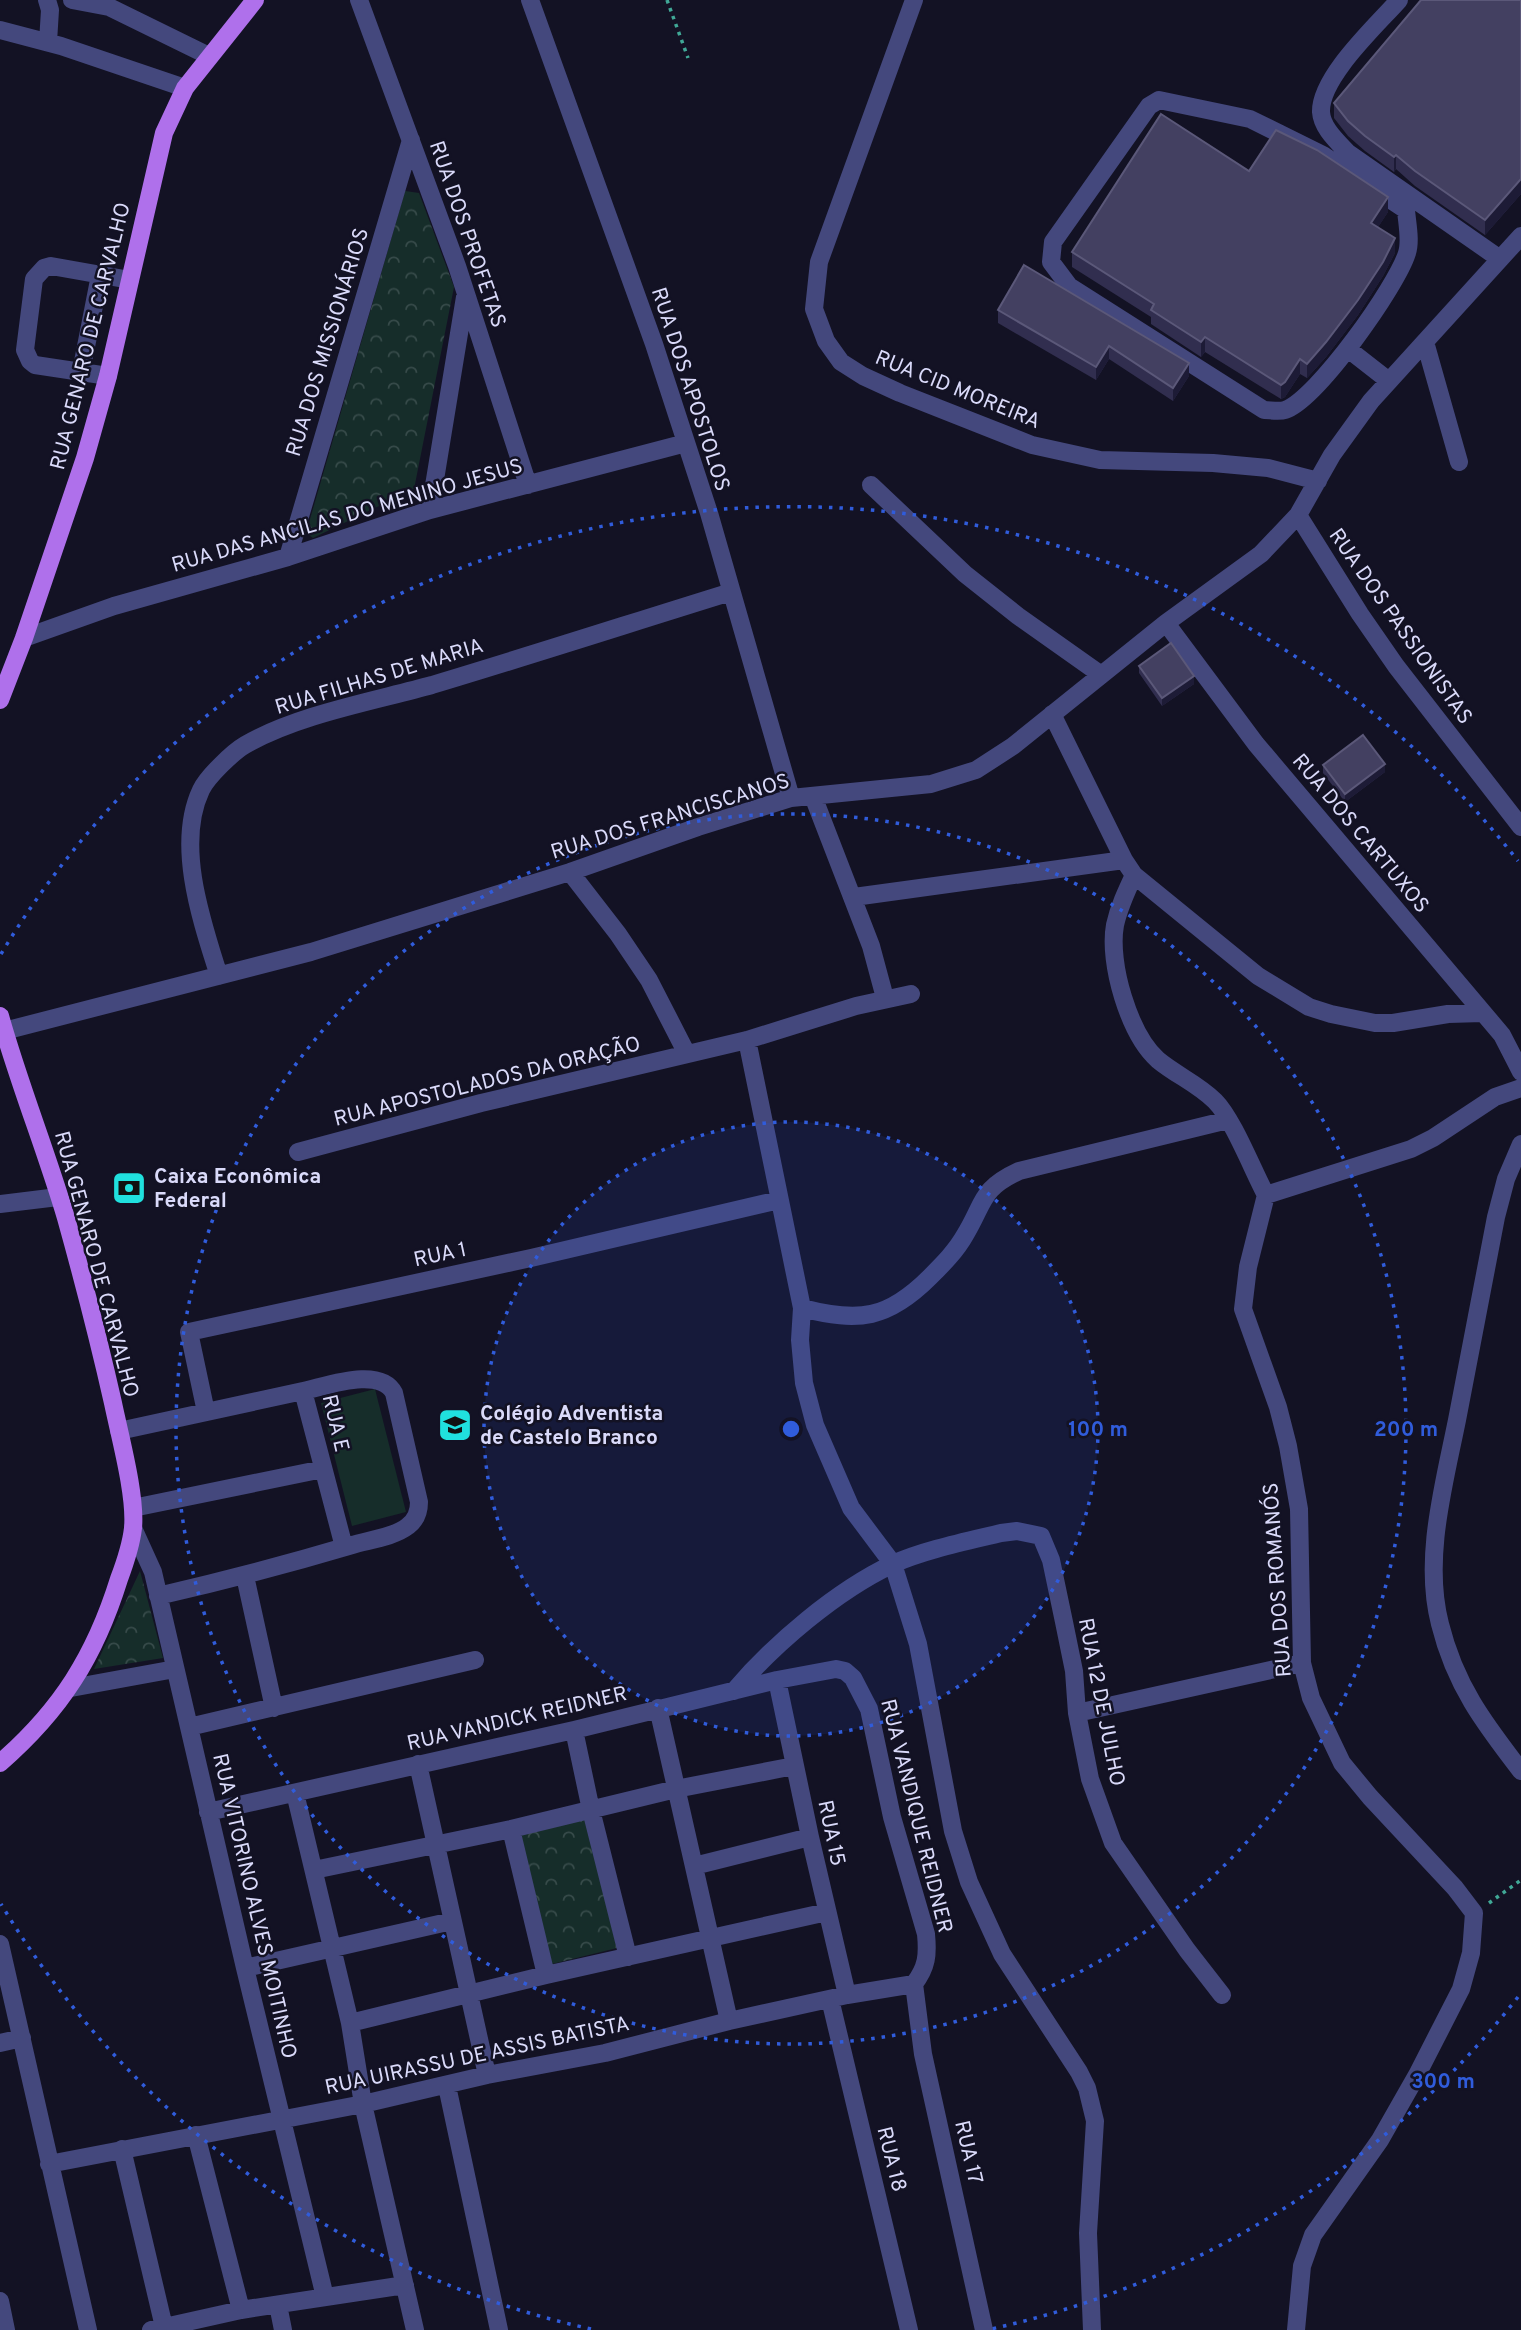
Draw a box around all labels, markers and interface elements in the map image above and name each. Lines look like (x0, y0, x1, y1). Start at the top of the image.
street label: RUA DOS PROFETAS (422, 137, 511, 332)
street label: RUA GENARO DE CARVALHO (45, 200, 138, 473)
street label: RUA DOS MISSIONÁRIOS (280, 224, 376, 460)
street label: RUA DOS APOSTOLOS (644, 284, 735, 495)
street label: RUA CID MOREIRA (871, 345, 1044, 436)
street label: RUA DAS ANCILAS DO MENINO JESUS (169, 453, 526, 580)
street label: RUA DOS PASSIONISTAS (1322, 524, 1478, 730)
street label: RUA FILHAS DE MARIA (272, 633, 487, 722)
street label: RUA DOS CARTUXOS (1285, 749, 1434, 919)
street label: RUA DOS FRANCISCANOS (548, 768, 793, 867)
street label: RUA APOSTOLADOS DA ORAÇÃO (331, 1031, 644, 1134)
street label: RUA GENARO DE CARVALHO (47, 1128, 144, 1401)
place label: Caixa Econômica Federal (154, 1164, 321, 1215)
bank icon: Caixa Econômica Federal (110, 1169, 148, 1207)
street label: RUA 1 (411, 1237, 469, 1274)
street label: RUA E (315, 1392, 354, 1455)
place label: Colégio Adventista de Castelo Branco (480, 1401, 663, 1452)
school or university icon: Colégio Adventista de Castelo Branco (436, 1406, 474, 1444)
centre of rings (779, 1417, 803, 1441)
text: 100 m (1068, 1417, 1128, 1444)
text: 200 m (1374, 1417, 1438, 1444)
street label: RUA DOS ROMANÓS (1257, 1482, 1299, 1678)
street label: RUA 12 DE JULHO (1071, 1616, 1130, 1789)
street label: RUA VANDICK REIDNER (405, 1681, 630, 1758)
street label: RUA VANDIQUE REIDNER (873, 1696, 958, 1936)
street label: RUA VITORINO ALVES MOITINHO (205, 1751, 302, 2062)
street label: RUA 15 (810, 1798, 851, 1869)
street label: RUA UIRASSU DE ASSIS BATISTA (323, 2011, 632, 2102)
text: 300 m (1411, 2069, 1475, 2096)
street label: RUA 17 (947, 2118, 988, 2187)
street label: RUA 18 (869, 2124, 912, 2195)

